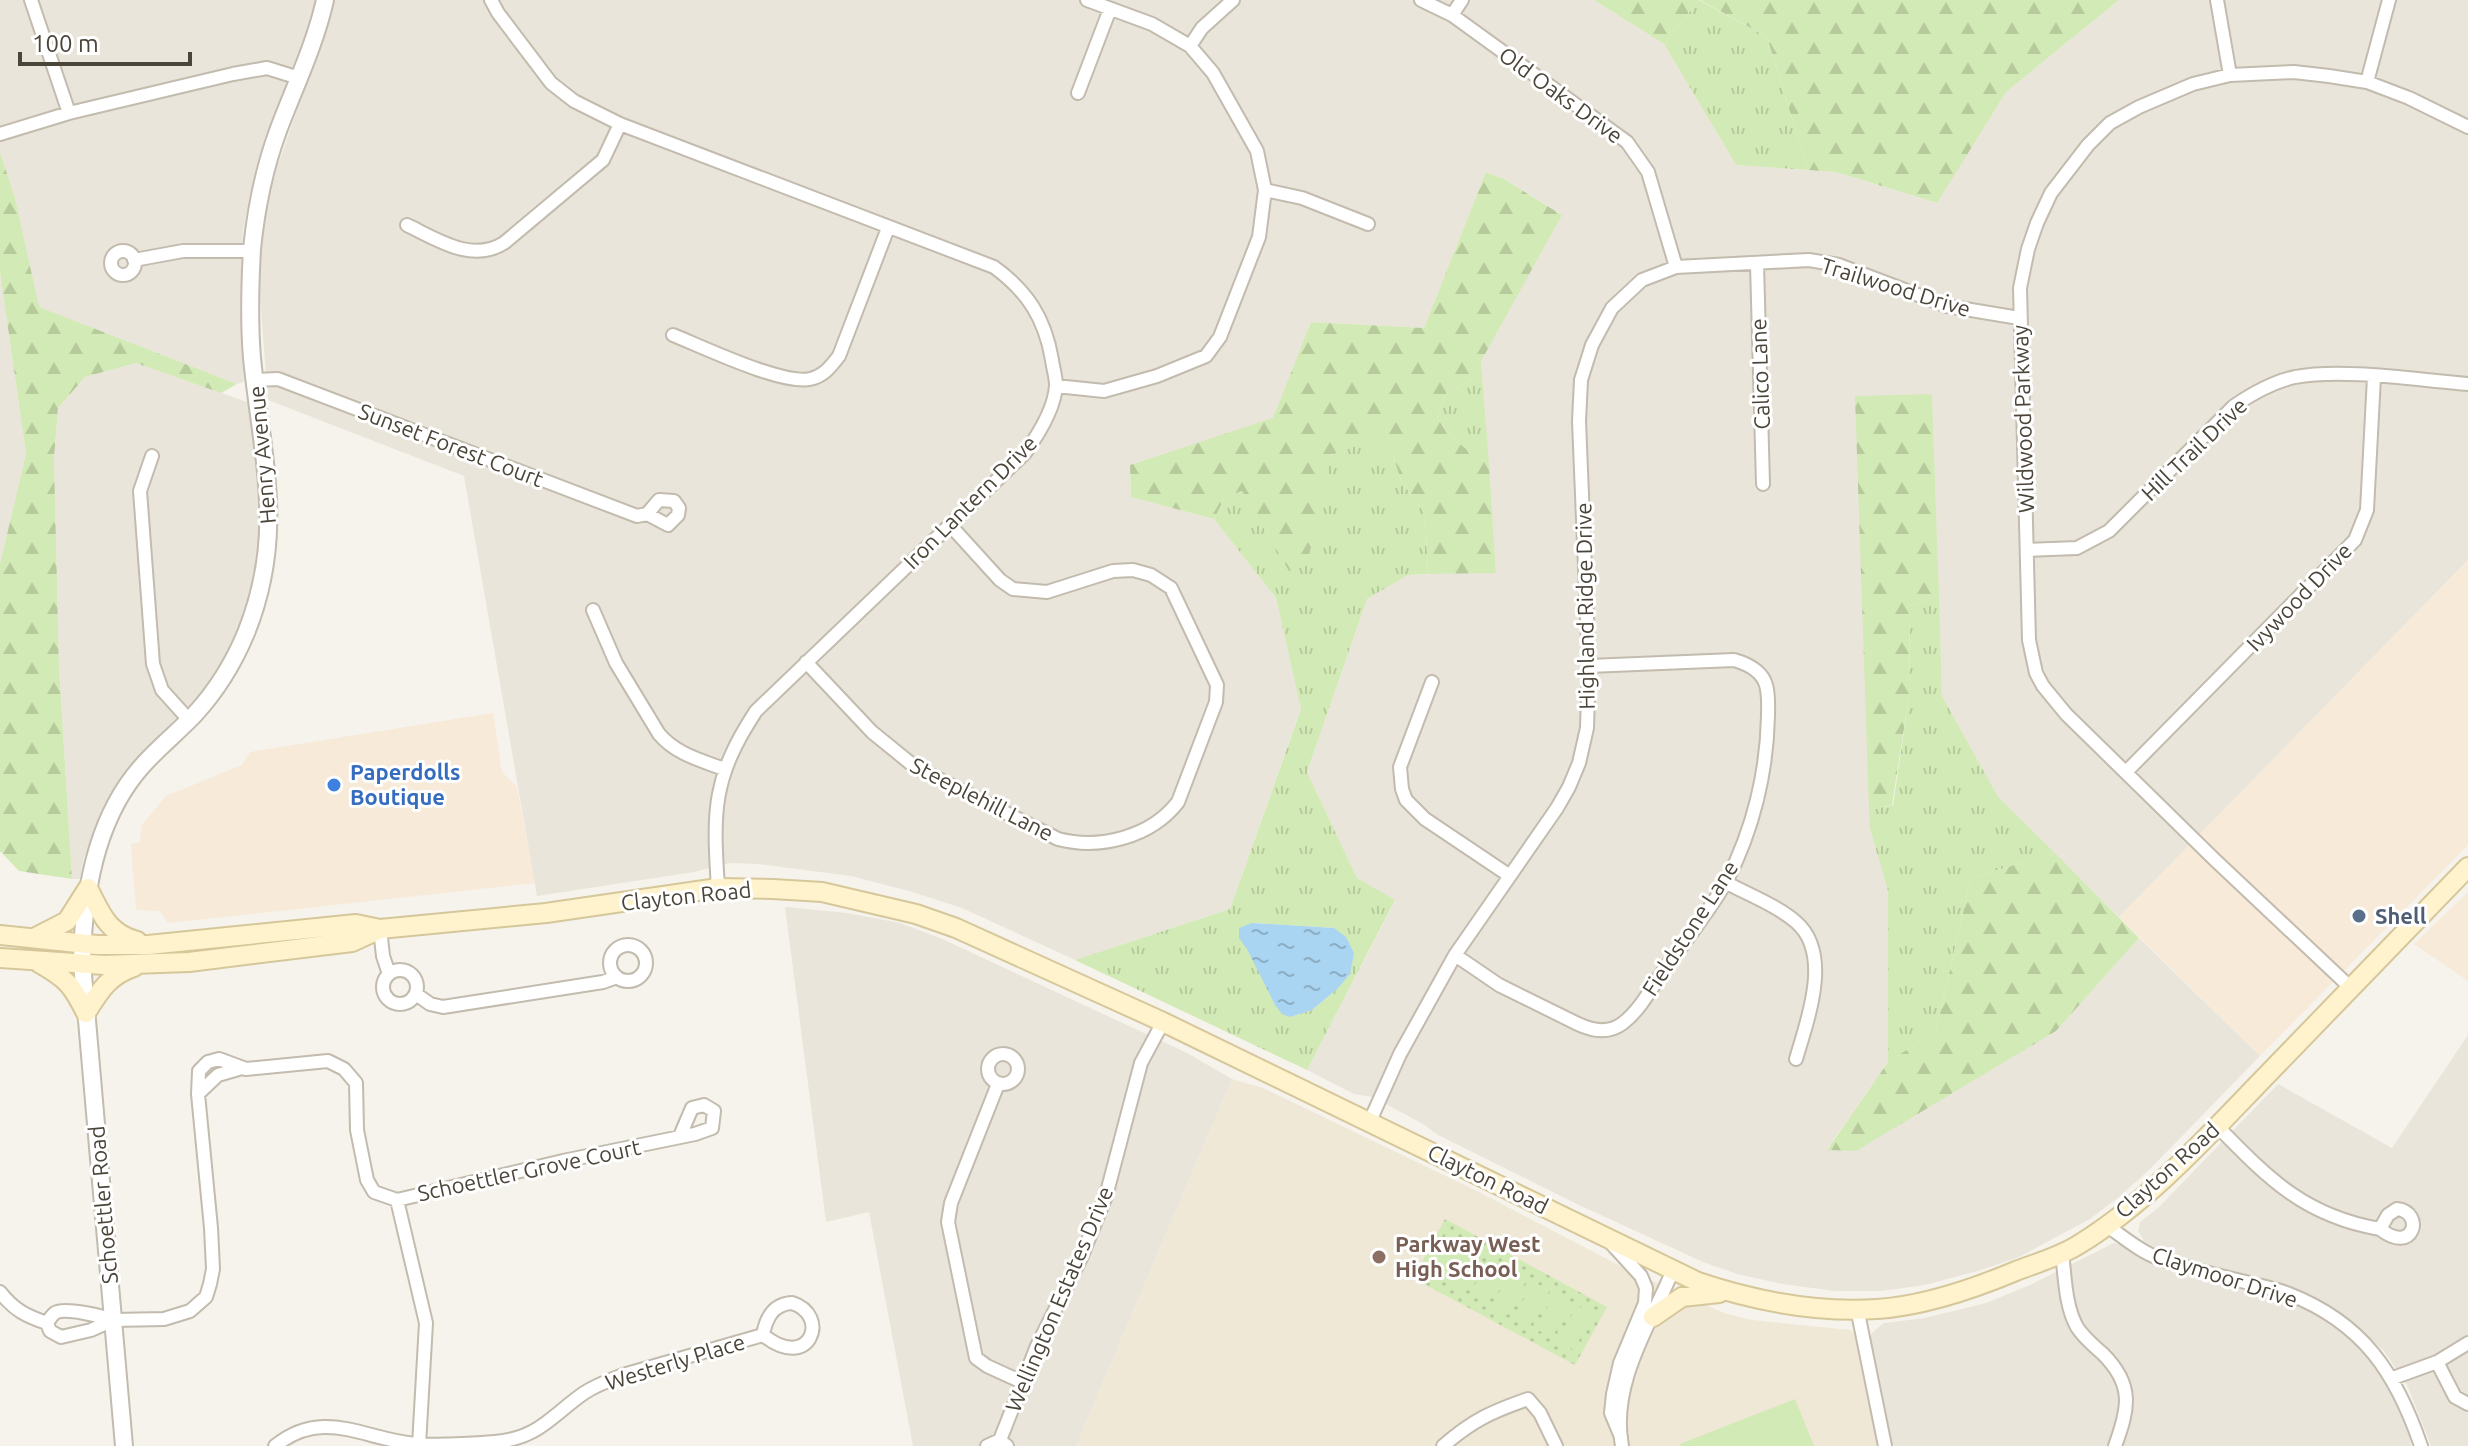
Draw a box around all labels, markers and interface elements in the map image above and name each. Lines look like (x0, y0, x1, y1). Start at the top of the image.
scale bar (20, 16, 190, 66)
text: 100 m (32, 30, 99, 57)
street label: Old Oaks Drive (1495, 41, 1628, 148)
street label: Trailwood Drive (1818, 252, 1974, 321)
street label: Calico Lane (1745, 318, 1774, 430)
street label: Wildwood Parkway (2007, 324, 2038, 513)
street label: Henry Avenue (243, 385, 280, 525)
street label: Hill Trail Drive (2136, 392, 2251, 505)
street label: Sunset Forest Court (355, 398, 547, 491)
street label: Iron Lantern Drive (898, 430, 1041, 573)
street label: Highland Ridge Drive (1570, 502, 1599, 710)
street label: Ivywood Drive (2241, 537, 2356, 656)
street label: Steeplehill Lane (907, 752, 1058, 845)
place label: Paperdolls Boutique (350, 759, 460, 809)
marker: Paperdolls Boutique (325, 776, 343, 794)
street label: Fieldstone Lane (1637, 856, 1742, 1000)
street label: Clayton Road (620, 876, 752, 915)
place label: Shell (2375, 903, 2427, 928)
marker: Shell (2350, 907, 2368, 925)
street label: Clayton Road (2110, 1117, 2224, 1223)
street label: Schoettler Road (83, 1125, 122, 1285)
street label: Schoettler Grove Court (415, 1134, 643, 1205)
street label: Clayton Road (1424, 1139, 1553, 1218)
street label: Wellington Estates Drive (1000, 1182, 1117, 1415)
place label: Parkway West High School (1395, 1231, 1541, 1281)
street label: Claymoor Drive (2149, 1241, 2301, 1312)
marker: Parkway West High School (1370, 1248, 1388, 1266)
street label: Westerly Place (602, 1328, 748, 1395)

